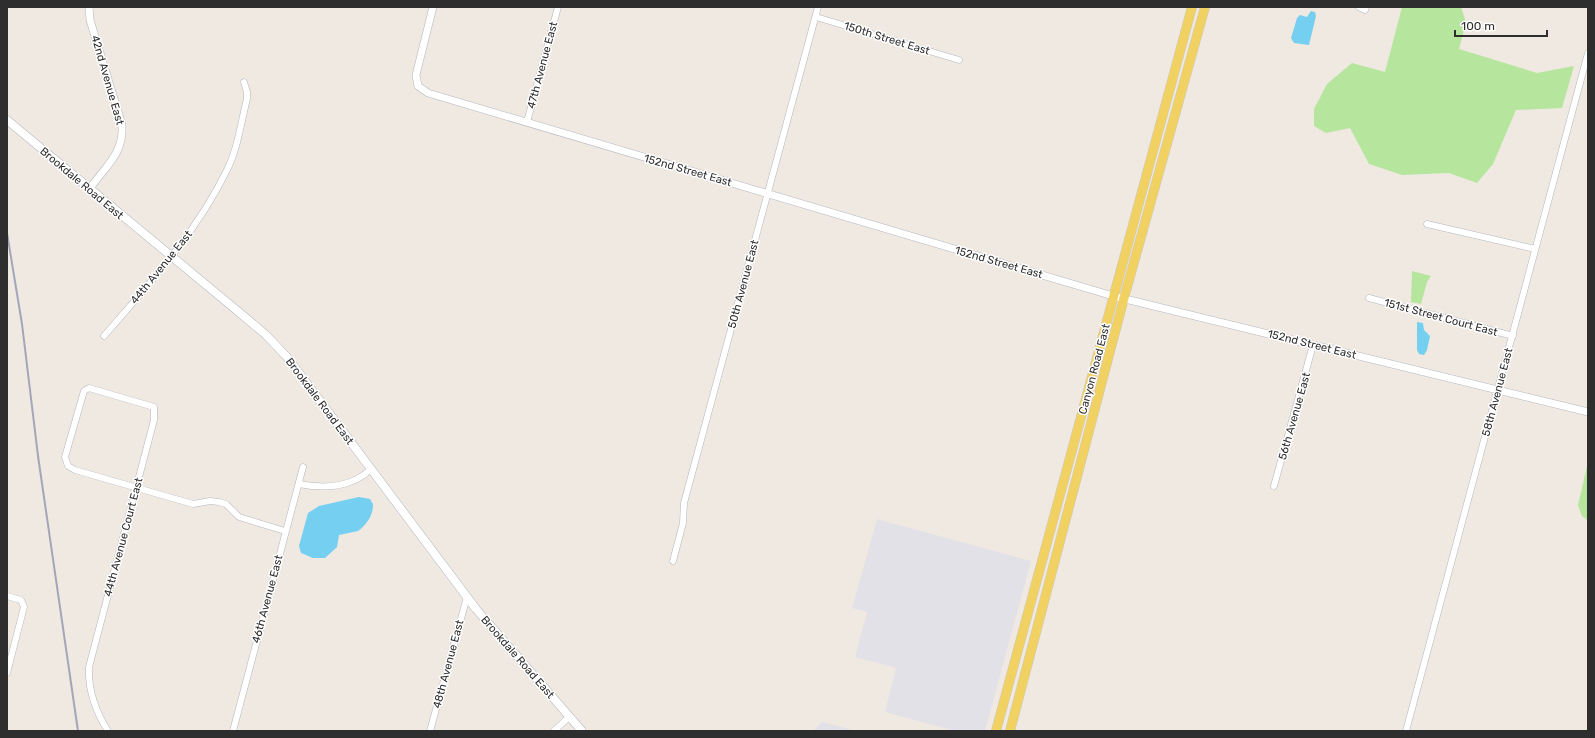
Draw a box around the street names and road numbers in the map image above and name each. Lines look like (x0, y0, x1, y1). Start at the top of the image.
street label: 150th Street East (842, 19, 932, 58)
street label: 47th Avenue East (525, 20, 561, 110)
street label: 42nd Avenue East (88, 34, 127, 127)
street label: Brookdale Road East (37, 145, 127, 223)
street label: 152nd Street East (642, 152, 734, 189)
street label: 44th Avenue East (128, 227, 195, 307)
street label: 50th Avenue East (725, 238, 762, 330)
street label: 152nd Street East (953, 244, 1045, 281)
street label: 151st Street Court East (1383, 296, 1500, 339)
street label: Canyon Road East (1076, 322, 1113, 416)
street label: 152nd Street East (1266, 327, 1358, 362)
street label: 58th Avenue East (1479, 346, 1516, 438)
street label: Brookdale Road East (283, 355, 357, 448)
street label: 56th Avenue East (1276, 370, 1313, 461)
street label: 44th Avenue Court East (101, 476, 146, 598)
street label: 46th Avenue East (249, 553, 286, 645)
street label: Brookdale Road East (478, 613, 557, 702)
street label: 48th Avenue East (430, 618, 467, 710)

